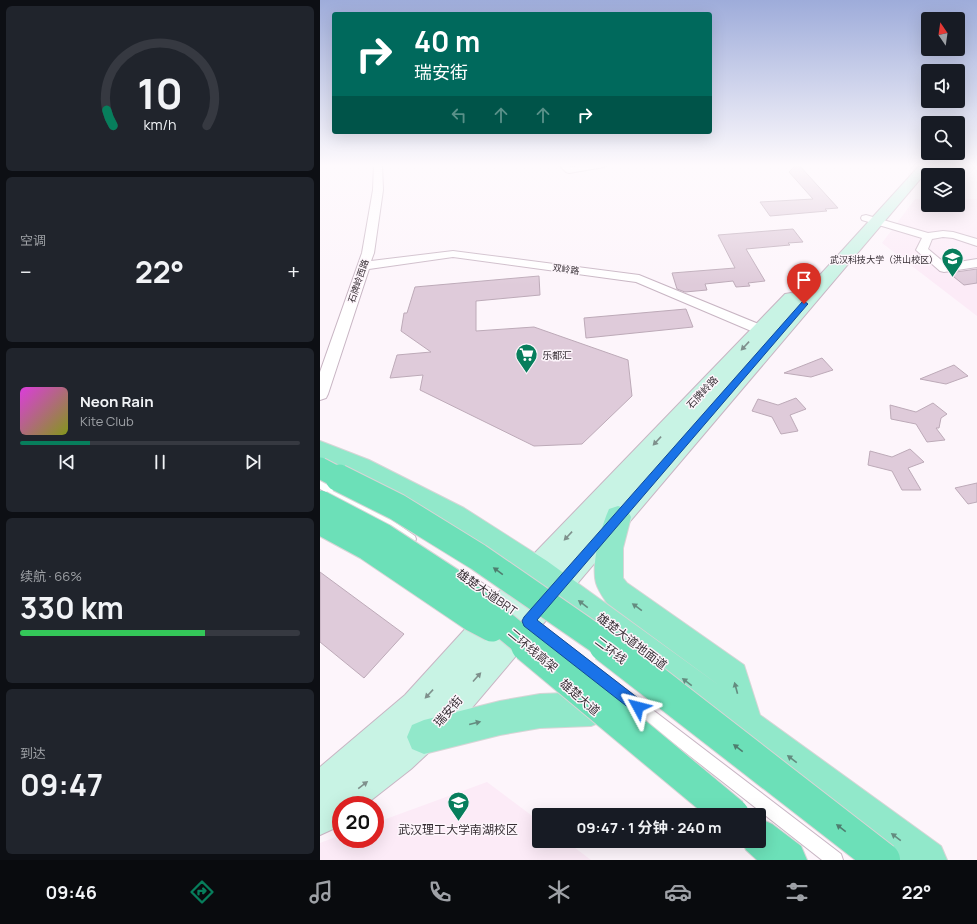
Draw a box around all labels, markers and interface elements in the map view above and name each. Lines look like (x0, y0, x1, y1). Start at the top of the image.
north arrow (921, 12, 965, 56)
map controls (921, 12, 965, 212)
text: 40 m (414, 22, 480, 60)
icon: right (348, 28, 400, 80)
text: 瑞安街 (414, 60, 468, 84)
button: sound (921, 64, 965, 108)
text: 10 (137, 65, 183, 121)
icon: left (448, 104, 470, 126)
icon: ahead (490, 104, 512, 126)
icon: ahead (532, 104, 554, 126)
icon: right (574, 104, 596, 126)
text: km/h (143, 115, 177, 134)
button: search (921, 116, 965, 160)
button: layers (921, 168, 965, 212)
text: 空调 (20, 231, 46, 249)
school or university icon: 武汉科技大学（洪山校区） (940, 246, 966, 279)
text: 22° (135, 251, 184, 292)
place label: 武汉科技大学（洪山校区） (830, 253, 938, 266)
text: − (20, 257, 32, 287)
text: + (287, 257, 300, 287)
street label: 石牌岭西路 (345, 258, 371, 304)
street label: 双岭路 (552, 261, 580, 277)
pin (787, 263, 821, 304)
icon: arrive (793, 269, 815, 291)
one-way arrow (741, 341, 750, 351)
supermarket icon: 乐都汇 (513, 342, 539, 375)
place label: 乐都汇 (542, 348, 572, 362)
street label: 石牌岭路 (683, 373, 721, 411)
text: Neon Rain (80, 391, 154, 412)
text: Kite Club (80, 412, 134, 430)
one-way arrow (652, 436, 662, 446)
icon: previous (56, 451, 78, 473)
icon: pause (149, 451, 171, 473)
icon: next (242, 451, 264, 473)
one-way arrow (564, 531, 573, 541)
street label: 雄楚大道BRT (453, 565, 521, 620)
text: 续航 · 66% (20, 567, 82, 585)
one-way arrow (493, 567, 504, 575)
text: 330 km (20, 587, 124, 628)
one-way arrow (577, 600, 588, 609)
one-way arrow (632, 603, 642, 611)
street label: 雄楚大道地面道 (593, 609, 671, 673)
street label: 二环线高架 (505, 624, 561, 676)
street label: 二环线 (592, 632, 630, 668)
one-way arrow (473, 672, 482, 682)
street label: 雄楚大道 (556, 675, 604, 719)
one-way arrow (682, 678, 693, 686)
one-way arrow (733, 682, 739, 694)
position arrow (617, 686, 659, 728)
one-way arrow (425, 689, 434, 698)
street label: 瑞安街 (430, 692, 466, 730)
one-way arrow (469, 720, 482, 726)
text: 到达 (20, 744, 46, 762)
one-way arrow (733, 744, 743, 752)
one-way arrow (786, 755, 797, 763)
text: 09:47 (20, 764, 103, 805)
one-way arrow (357, 781, 368, 789)
school or university icon: 武汉理工大学南湖校区 (445, 789, 471, 822)
speed limit sign: 20 (332, 796, 384, 848)
text: 09:47 · 1 分钟 · 240 m (576, 817, 722, 838)
place label: 武汉理工大学南湖校区 (398, 821, 518, 838)
one-way arrow (835, 823, 846, 832)
one-way arrow (891, 833, 901, 841)
icon: directions (188, 878, 216, 906)
icon: music (307, 878, 335, 906)
icon: phone (426, 878, 454, 906)
icon: climate (545, 878, 573, 906)
icon: car (664, 878, 692, 906)
icon: filters (783, 878, 811, 906)
text: 09:46 (46, 880, 97, 904)
text: 22° (902, 880, 931, 904)

